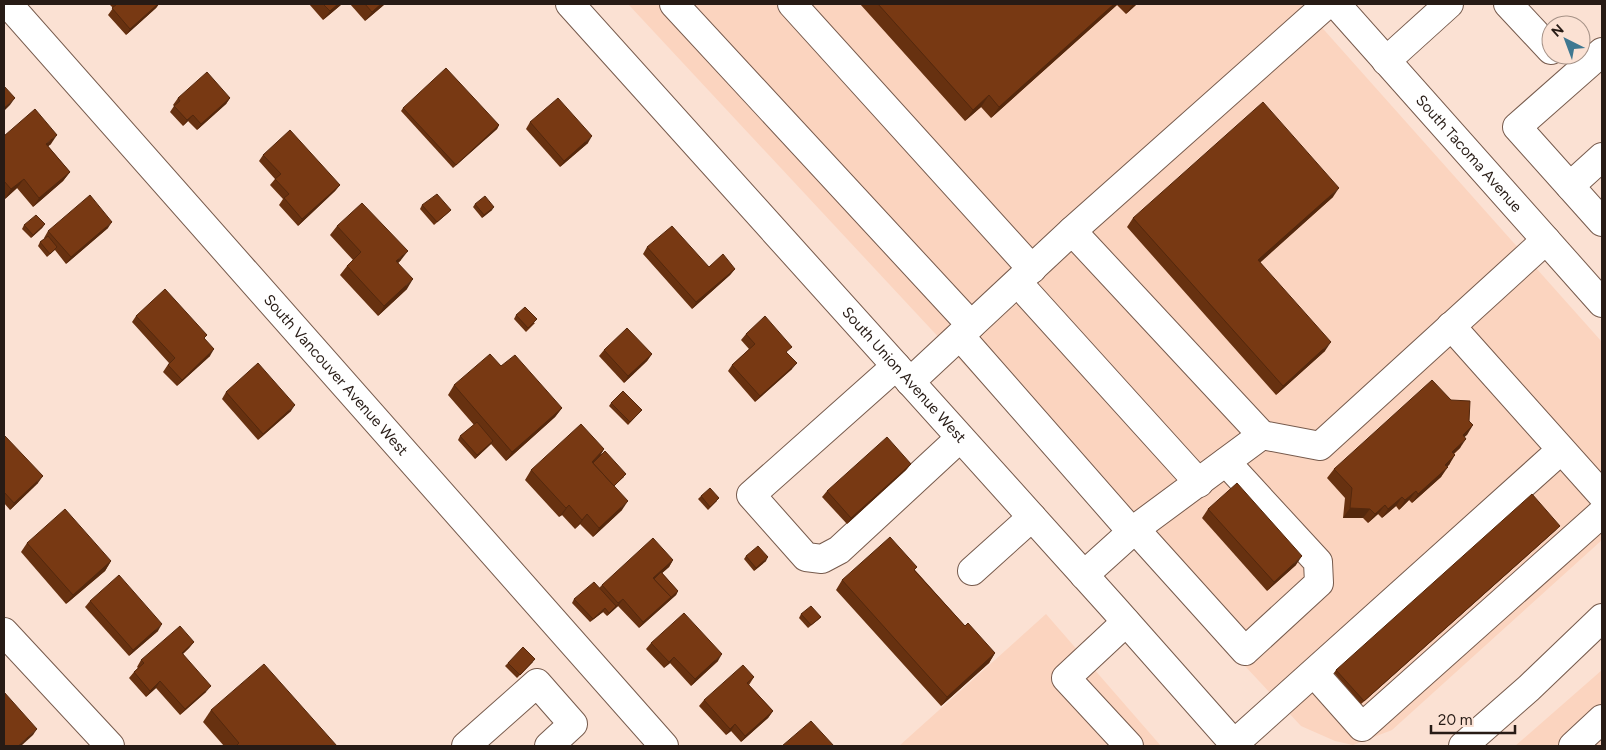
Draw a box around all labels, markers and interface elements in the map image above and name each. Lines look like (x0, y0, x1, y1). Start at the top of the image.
north arrow (1541, 15, 1591, 65)
text: N (1548, 21, 1567, 41)
street label: South Tacoma Avenue (1412, 91, 1526, 216)
street label: South Vancouver Avenue West (260, 291, 412, 459)
street label: South Union Avenue West (838, 303, 970, 447)
scale bar (1431, 702, 1515, 734)
text: 20 m (1438, 711, 1472, 729)

